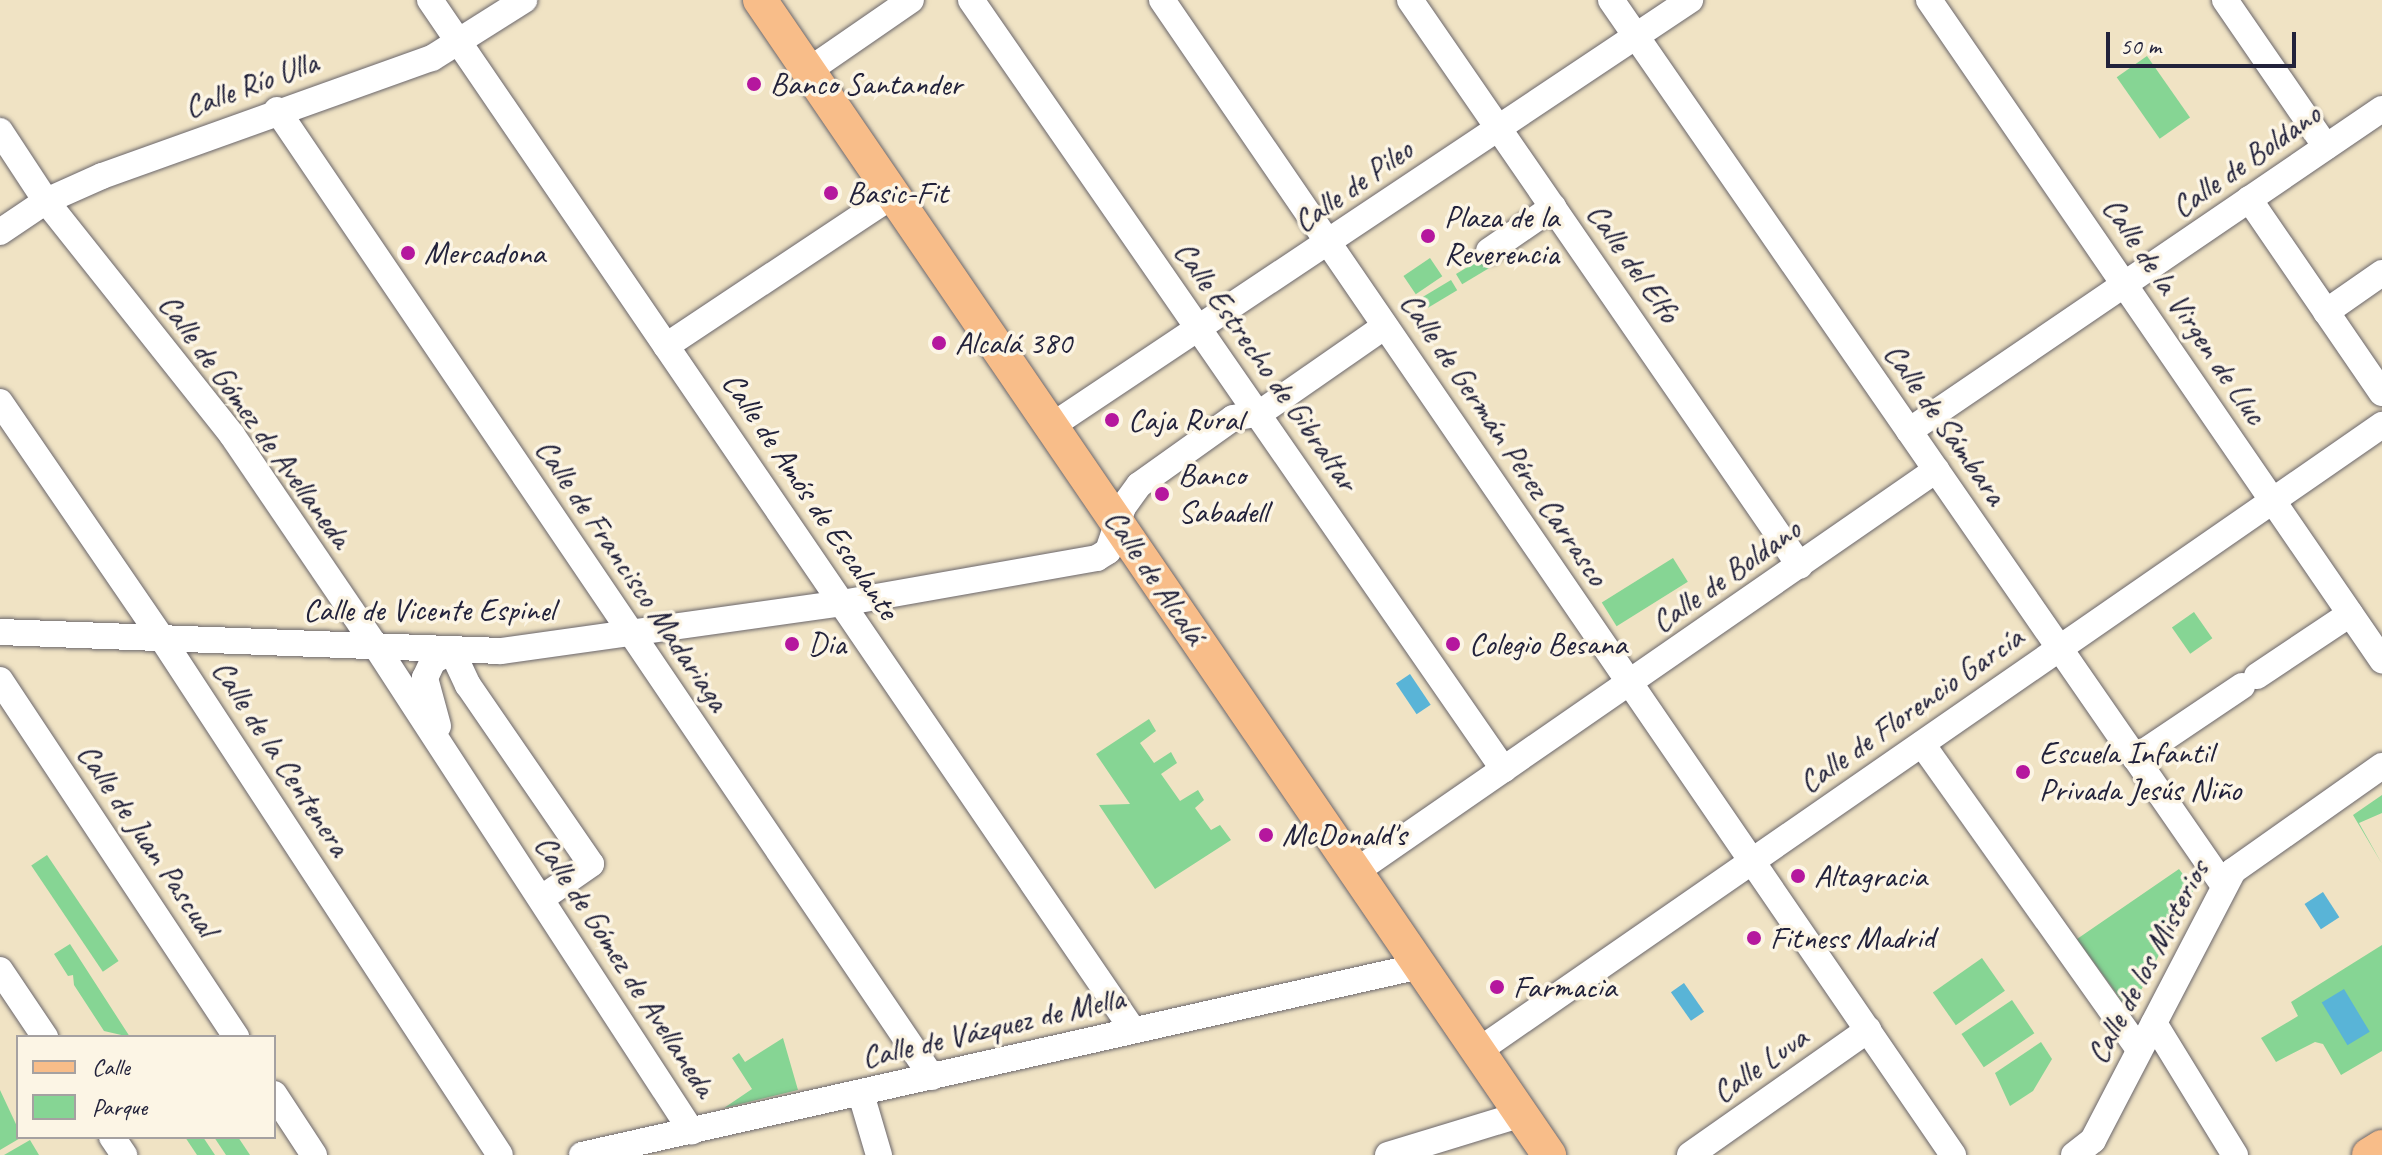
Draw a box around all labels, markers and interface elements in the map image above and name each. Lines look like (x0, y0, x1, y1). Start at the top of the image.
scale bar (2110, 16, 2300, 66)
text: 50 m (2120, 31, 2161, 61)
street label: Calle Río Ulla (178, 43, 324, 127)
place label: Banco Santander (770, 65, 961, 103)
marker: Banco Santander (745, 75, 763, 93)
street label: Calle de Boldano (2164, 96, 2328, 226)
street label: Calle de Pileo (1286, 131, 1420, 241)
place label: Basic-Fit (847, 174, 948, 212)
marker: Basic-Fit (822, 184, 840, 202)
street label: Calle de la Virgen de Lluc (2094, 190, 2274, 432)
street label: Calle del Elfo (1578, 196, 1688, 330)
place label: Plaza de la Reverencia (1444, 199, 1559, 274)
marker: Plaza de la Reverencia (1419, 227, 1437, 245)
place label: Mercadona (424, 234, 545, 272)
street label: Calle Estrecho de Gibraltar (1166, 234, 1366, 498)
marker: Mercadona (399, 244, 417, 262)
street label: Calle de Germán Pérez Carrasco (1391, 285, 1617, 593)
street label: Calle de Gómez de Avellaneda (150, 287, 360, 555)
place label: Alcalá 380 (955, 324, 1072, 362)
marker: Alcalá 380 (930, 334, 948, 352)
street label: Calle de Sámbara (1875, 336, 2015, 512)
street label: Calle de Amós de Escalante (713, 365, 907, 627)
place label: Caja Rural (1128, 401, 1242, 439)
marker: Caja Rural (1103, 411, 1121, 429)
street label: Calle de Francisco Madariaga (527, 432, 737, 718)
place label: Banco Sabadell (1178, 457, 1268, 532)
marker: Banco Sabadell (1153, 485, 1171, 503)
street label: Calle de Alcalá (1096, 502, 1214, 652)
street label: Calle de Boldano (1644, 511, 1808, 641)
street label: Calle de Vicente Espinel (303, 591, 555, 629)
street label: Calle de Florencio García (1791, 618, 2031, 802)
place label: Dia (808, 625, 846, 663)
place label: Colegio Besana (1469, 625, 1626, 663)
marker: Dia (783, 635, 801, 653)
marker: Colegio Besana (1444, 635, 1462, 653)
street label: Calle de la Centenera (203, 652, 359, 864)
place label: Escuela Infantil Privada Jesús Niño (2039, 735, 2241, 810)
street label: Calle de Juan Pascual (68, 736, 226, 944)
marker: Escuela Infantil Privada Jesús Niño (2014, 763, 2032, 781)
place label: McDonald's (1282, 816, 1406, 854)
marker: McDonald's (1257, 826, 1275, 844)
street label: Calle de Gómez de Avellaneda (526, 828, 724, 1104)
street label: Calle de los Misterios (2078, 854, 2218, 1070)
place label: Altagracia (1814, 857, 1927, 895)
marker: Altagracia (1789, 867, 1807, 885)
place label: Fitness Madrid (1770, 919, 1935, 957)
marker: Fitness Madrid (1745, 929, 1763, 947)
place label: Farmacia (1513, 968, 1616, 1006)
marker: Farmacia (1488, 978, 1506, 996)
street label: Calle de Vázquez de Mella (858, 979, 1128, 1077)
street label: Calle Luva (1706, 1019, 1814, 1111)
legend (16, 1035, 276, 1139)
text: Calle (92, 1052, 130, 1082)
text: Parque (92, 1092, 147, 1122)

